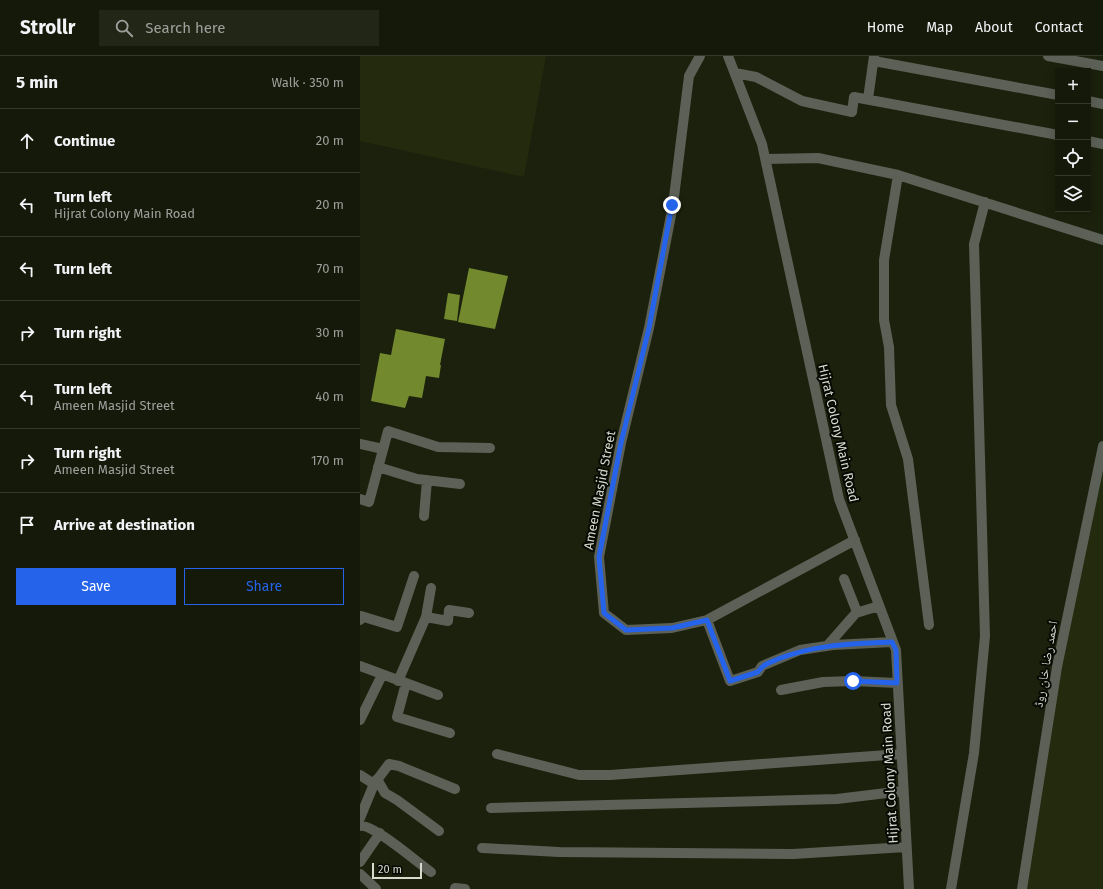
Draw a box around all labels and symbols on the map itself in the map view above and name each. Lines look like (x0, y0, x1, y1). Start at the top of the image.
route end (663, 196, 681, 214)
street label: Hijrat Colony Main Road (815, 363, 862, 504)
street label: Ameen Masjid Street (581, 429, 618, 551)
street label: احمد رضا خان روڈ (1031, 620, 1061, 709)
route start (844, 672, 862, 690)
street label: Hijrat Colony Main Road (878, 702, 901, 844)
scale bar (372, 861, 422, 880)

